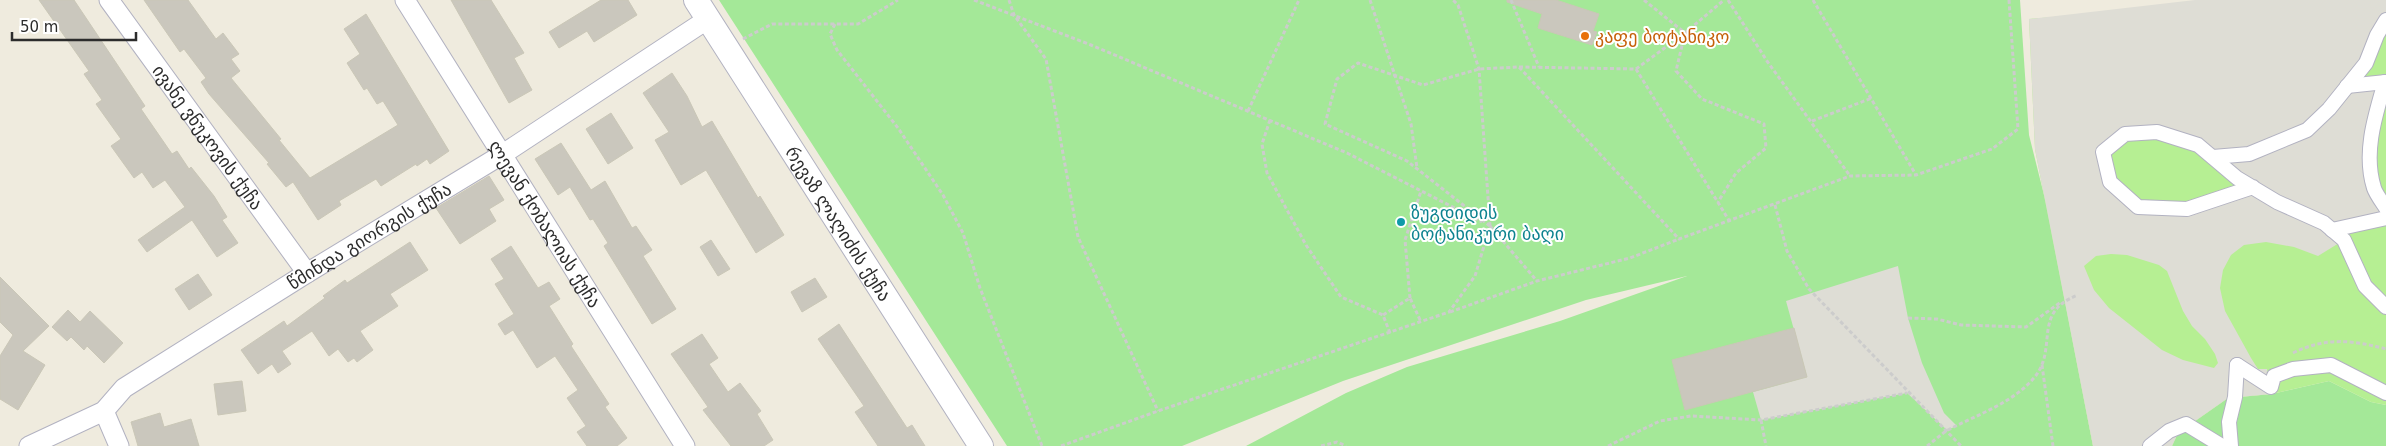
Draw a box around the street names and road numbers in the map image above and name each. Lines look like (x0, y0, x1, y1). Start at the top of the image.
street label: ივანე ვნუკოვის ქუჩა (149, 60, 268, 214)
street label: ლევან ქობალიას ქუჩა (485, 136, 606, 311)
street label: რევაზ ლაღიძის ქუჩა (782, 142, 896, 305)
street label: წმინდა გიორგის ქუჩა (284, 178, 455, 293)

